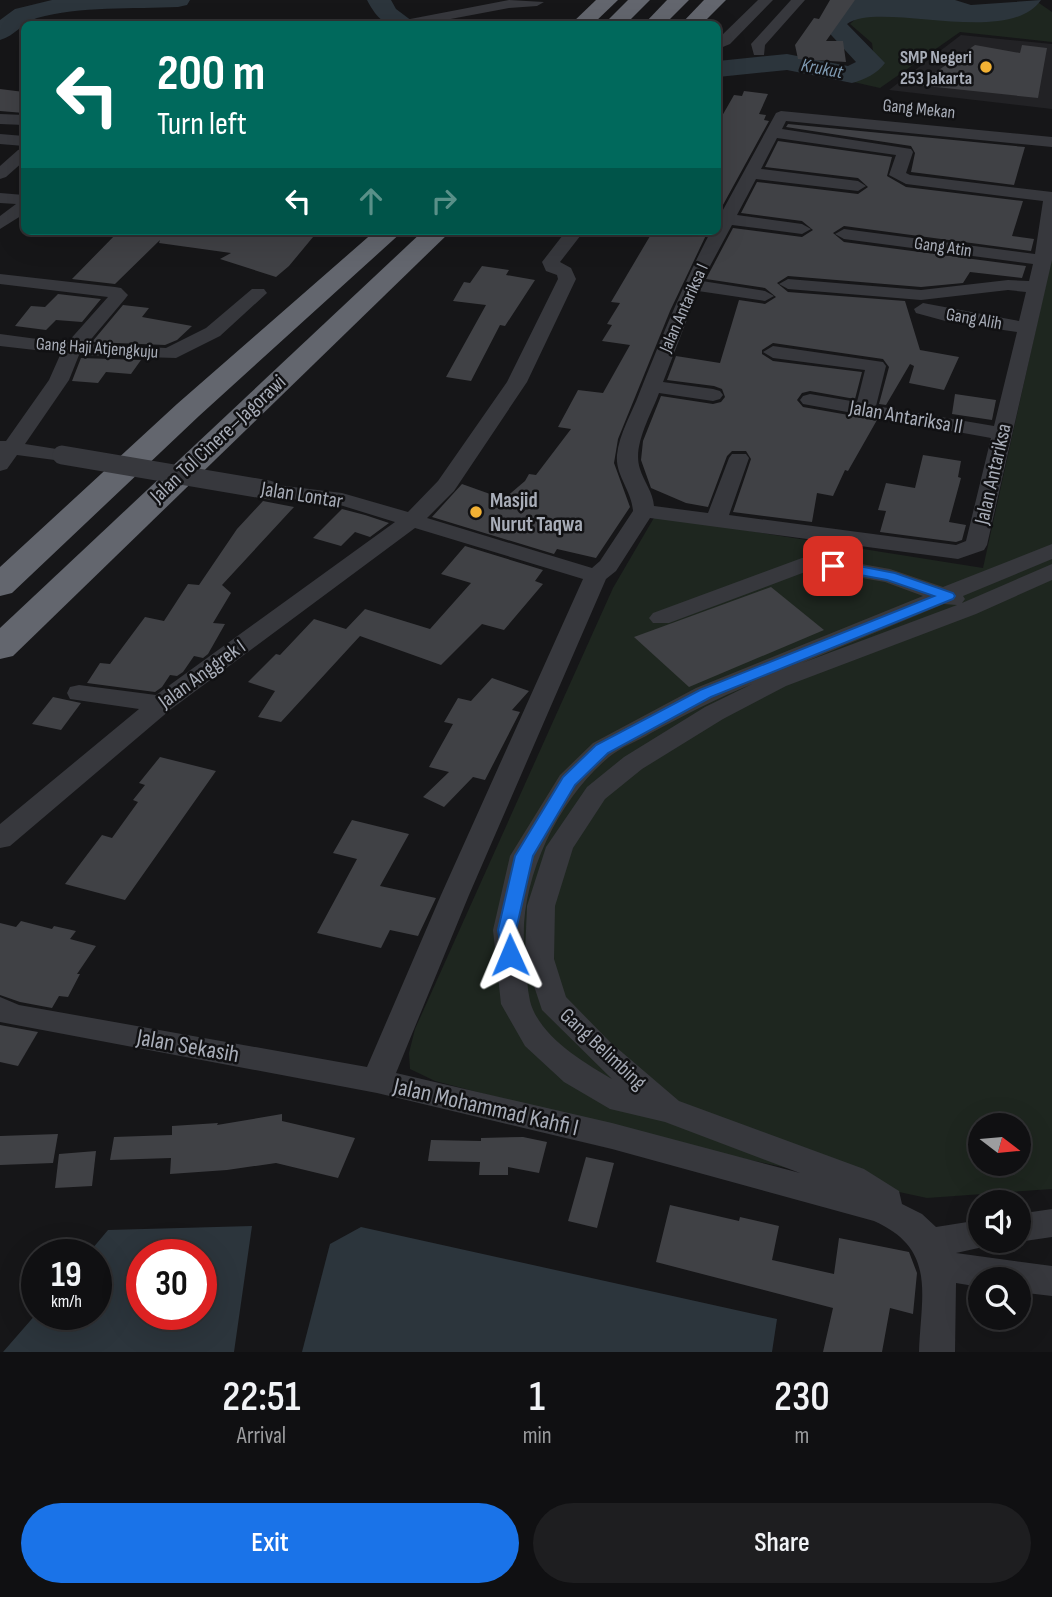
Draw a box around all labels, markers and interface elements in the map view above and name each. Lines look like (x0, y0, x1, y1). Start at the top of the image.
text: 200 m (157, 45, 265, 104)
place label: SMP Negeri 253 Jakarta (900, 47, 972, 89)
icon: left (42, 49, 133, 140)
water label: Krukut (799, 54, 846, 85)
marker: SMP Negeri 253 Jakarta (978, 59, 994, 75)
street label: Gang Mekan (882, 95, 956, 123)
text: Turn left (157, 105, 247, 144)
icon: left (279, 182, 317, 220)
icon: ahead (352, 182, 390, 220)
icon: right (425, 182, 463, 220)
street label: Gang Atin (913, 233, 973, 261)
street label: Jalan Antariksa I (655, 261, 713, 356)
street label: Gang Alih (944, 304, 1004, 334)
street label: Gang Haji Atjengkuju (35, 333, 159, 363)
street label: Jalan Tol Cinere–Jagorawi (144, 370, 291, 509)
street label: Jalan Antariksa II (846, 395, 965, 439)
street label: Jalan Antariksa (969, 421, 1017, 528)
street label: Jalan Lontar (258, 476, 345, 514)
place label: Masjid Nurut Taqwa (490, 488, 583, 537)
marker: Masjid Nurut Taqwa (468, 504, 484, 520)
pin (803, 536, 863, 596)
icon: arrive (814, 547, 852, 585)
street label: Jalan Anggrek I (153, 634, 250, 715)
position arrow (473, 918, 547, 992)
street label: Gang Belimbing (555, 1003, 651, 1095)
street label: Jalan Sekasih (133, 1023, 242, 1069)
street label: Jalan Mohammad Kahfi I (390, 1071, 581, 1142)
north arrow (968, 1113, 1031, 1176)
map controls (968, 1113, 1031, 1330)
button: sound (968, 1190, 1031, 1253)
speed limit sign: 30 (126, 1239, 217, 1330)
text: 19 (51, 1254, 82, 1297)
button: search (968, 1267, 1031, 1330)
text: km/h (51, 1291, 82, 1312)
text: 22:51 (222, 1372, 300, 1423)
text: 1 (529, 1372, 545, 1423)
text: 230 (774, 1372, 830, 1423)
text: Arrival (237, 1422, 286, 1450)
text: min (523, 1422, 552, 1450)
text: m (794, 1422, 809, 1450)
button: Exit (21, 1503, 519, 1583)
button: Share (533, 1503, 1031, 1583)

